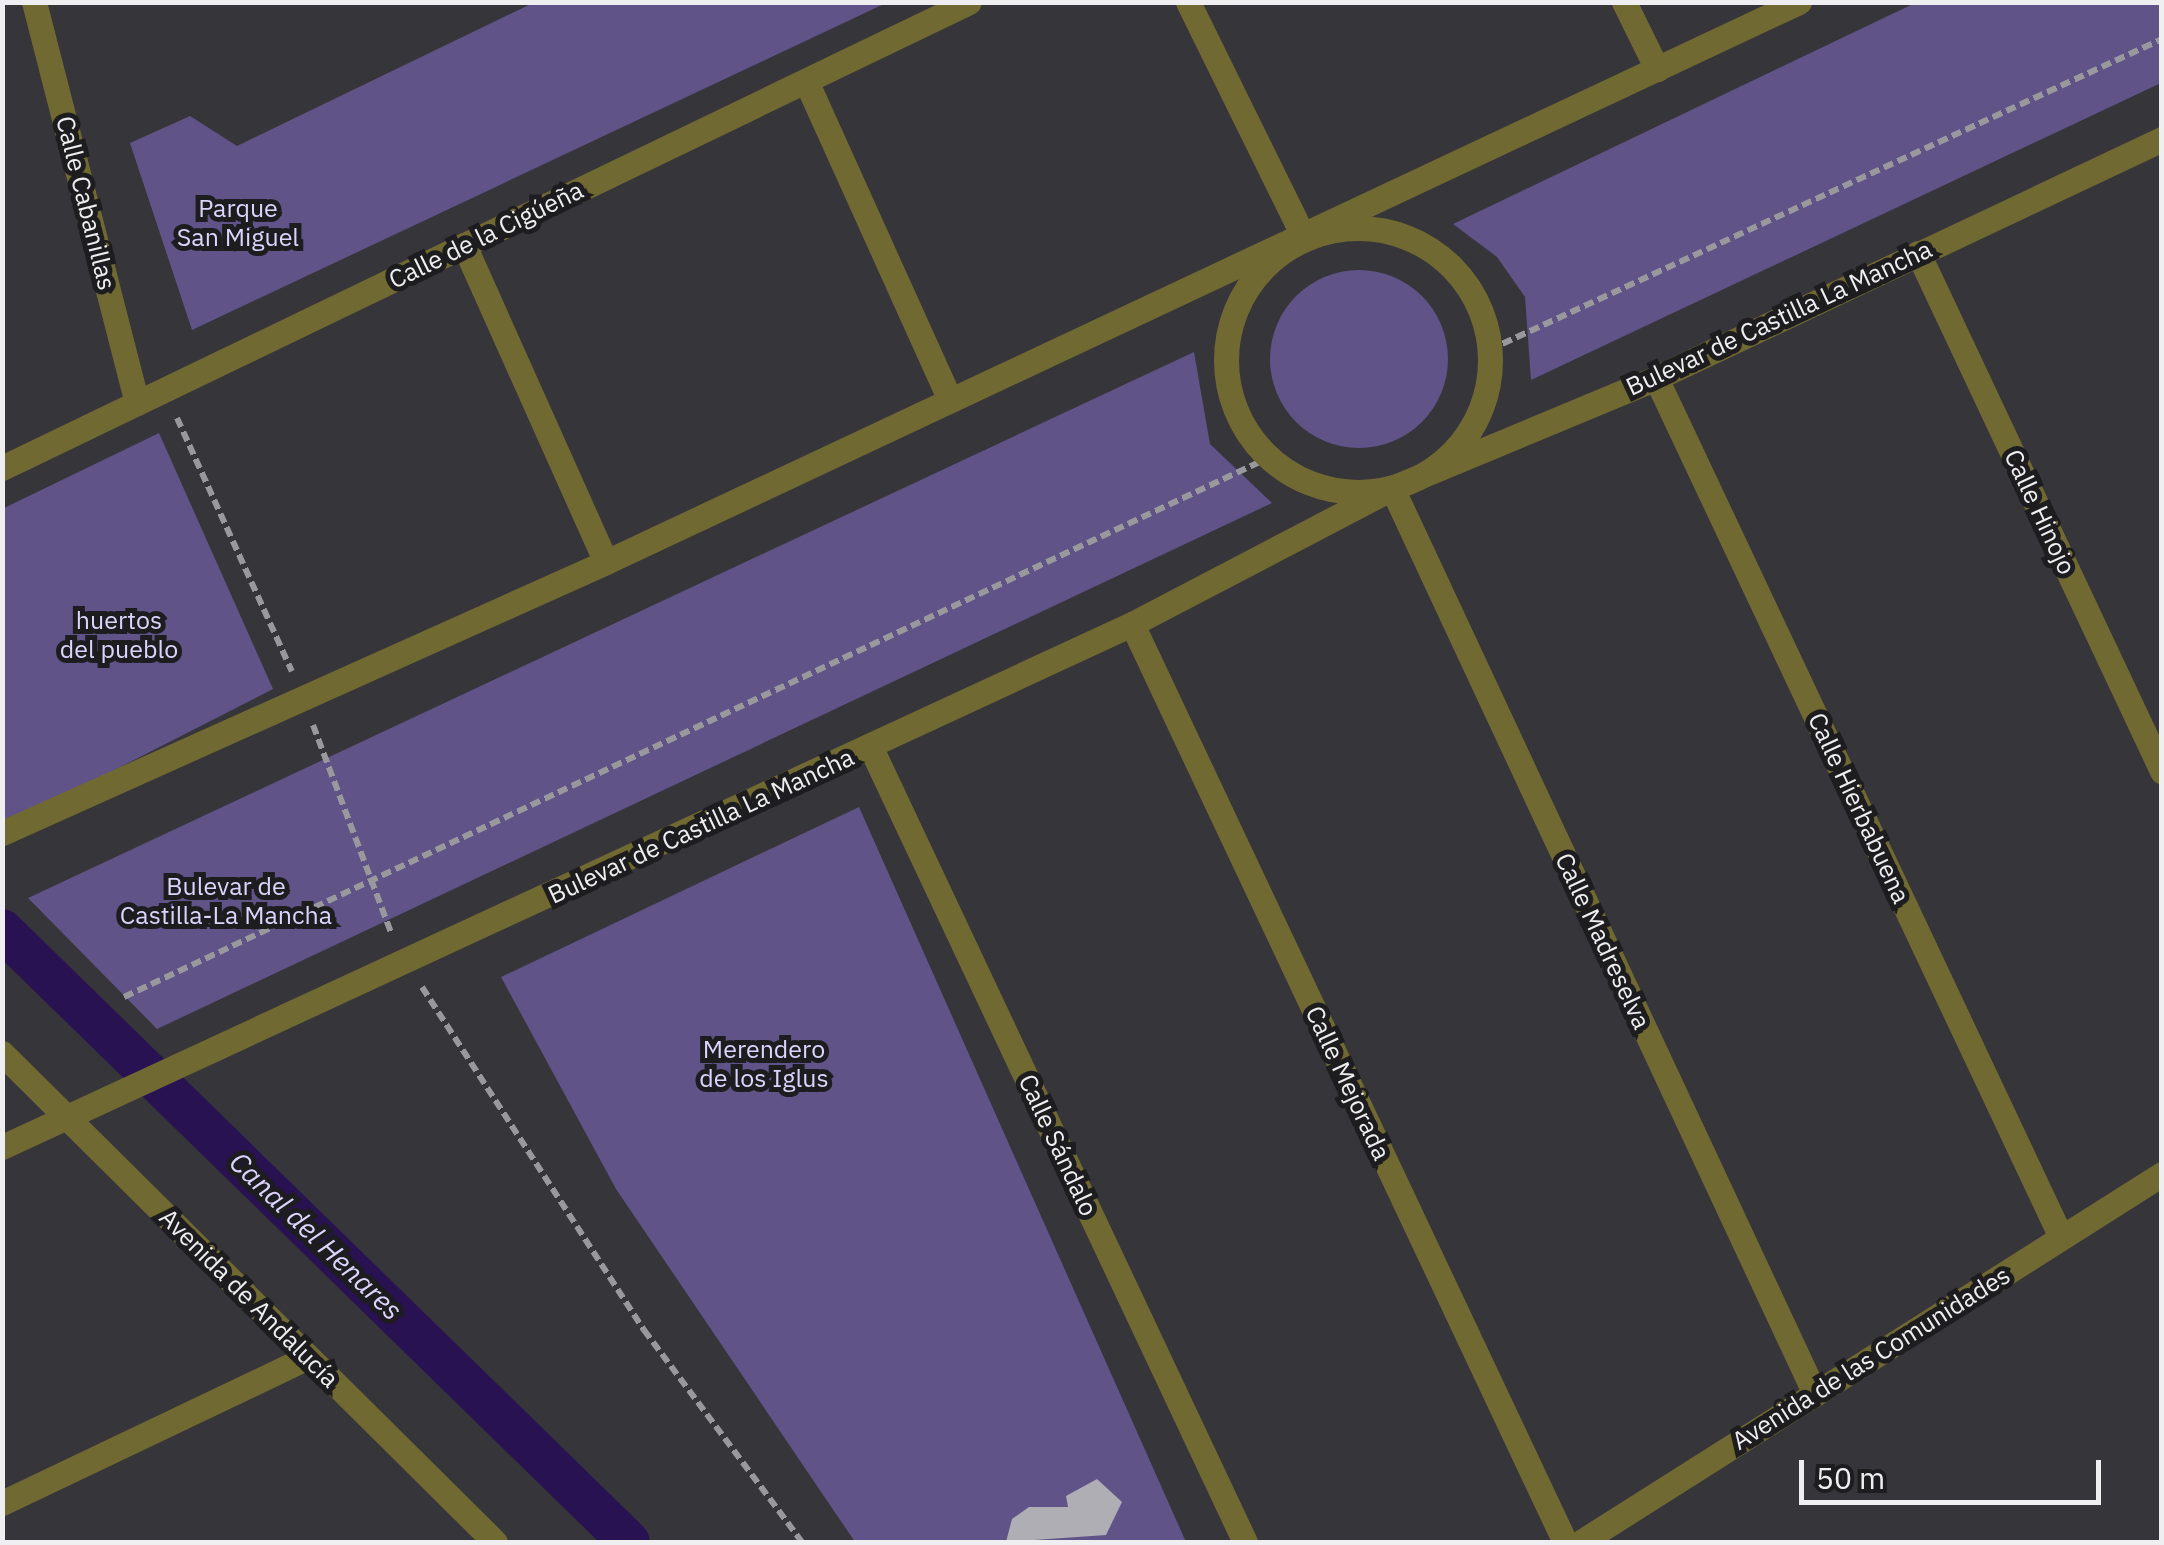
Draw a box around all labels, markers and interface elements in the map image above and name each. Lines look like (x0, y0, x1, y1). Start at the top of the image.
street label: Calle Cabanillas (50, 113, 122, 293)
street label: Calle de la Cigúeña (384, 175, 588, 295)
park label: Parque San Miguel (177, 194, 299, 253)
street label: Bulevar de Castilla La Mancha (1621, 234, 1937, 402)
street label: Calle Hinojo (1998, 445, 2082, 579)
park label: huertos del pueblo (60, 606, 178, 665)
street label: Calle Hierbabuena (1802, 708, 1916, 908)
street label: Bulevar de Castilla La Mancha (543, 742, 859, 910)
street label: Calle Madreselva (1549, 848, 1657, 1034)
park label: Bulevar de Castilla-La Mancha (120, 872, 332, 931)
street label: Calle Mejorada (1299, 1001, 1397, 1165)
park label: Merendero de los Iglus (699, 1035, 829, 1094)
street label: Calle Sándalo (1012, 1069, 1104, 1221)
water label: Canal del Henares (223, 1145, 409, 1327)
street label: Avenida de Andalucía (153, 1202, 345, 1394)
street label: Avenida de las Comunidades (1726, 1260, 2016, 1456)
scale bar (1804, 1440, 2106, 1502)
text: 50 m (1816, 1458, 1885, 1497)

